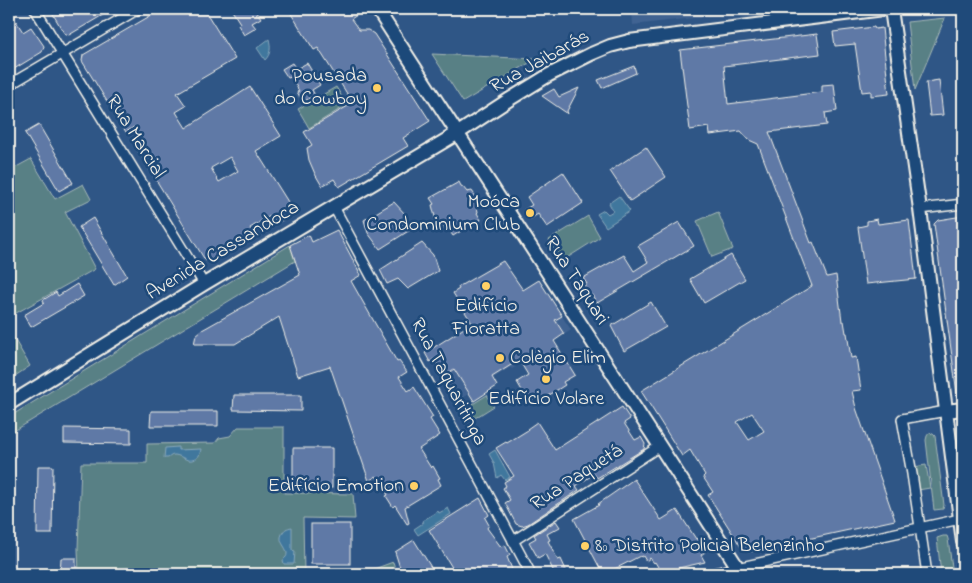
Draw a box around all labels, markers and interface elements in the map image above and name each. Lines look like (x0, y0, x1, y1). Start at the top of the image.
street label: Rua Jaibarás (485, 23, 595, 101)
place label: Pousada do Cowboy (274, 62, 367, 114)
marker: Pousada do Cowboy (371, 82, 383, 94)
street label: Rua Marcial (98, 89, 172, 185)
place label: Moóca Condominium Club (366, 188, 520, 240)
street label: Avenida Cassandoca (141, 194, 305, 308)
marker: Moóca Condominium Club (524, 207, 536, 219)
street label: Rua Taquari (536, 231, 616, 331)
marker: Edifício Fioratta (480, 280, 492, 292)
place label: Edifício Fioratta (451, 292, 520, 344)
street label: Rua Taquaritinga (401, 313, 494, 451)
place label: Colègio Elim (510, 344, 606, 374)
marker: Colègio Elim (494, 352, 506, 364)
marker: Edifício Volare (540, 373, 552, 385)
place label: Edifício Volare (488, 385, 604, 414)
street label: Rua Paquetá (525, 437, 629, 519)
place label: Edifício Emotion (268, 472, 404, 501)
marker: Edifício Emotion (408, 480, 420, 492)
place label: 8º Distrito Policial Belenzinho (595, 532, 825, 561)
marker: 8º Distrito Policial Belenzinho (579, 540, 591, 552)

